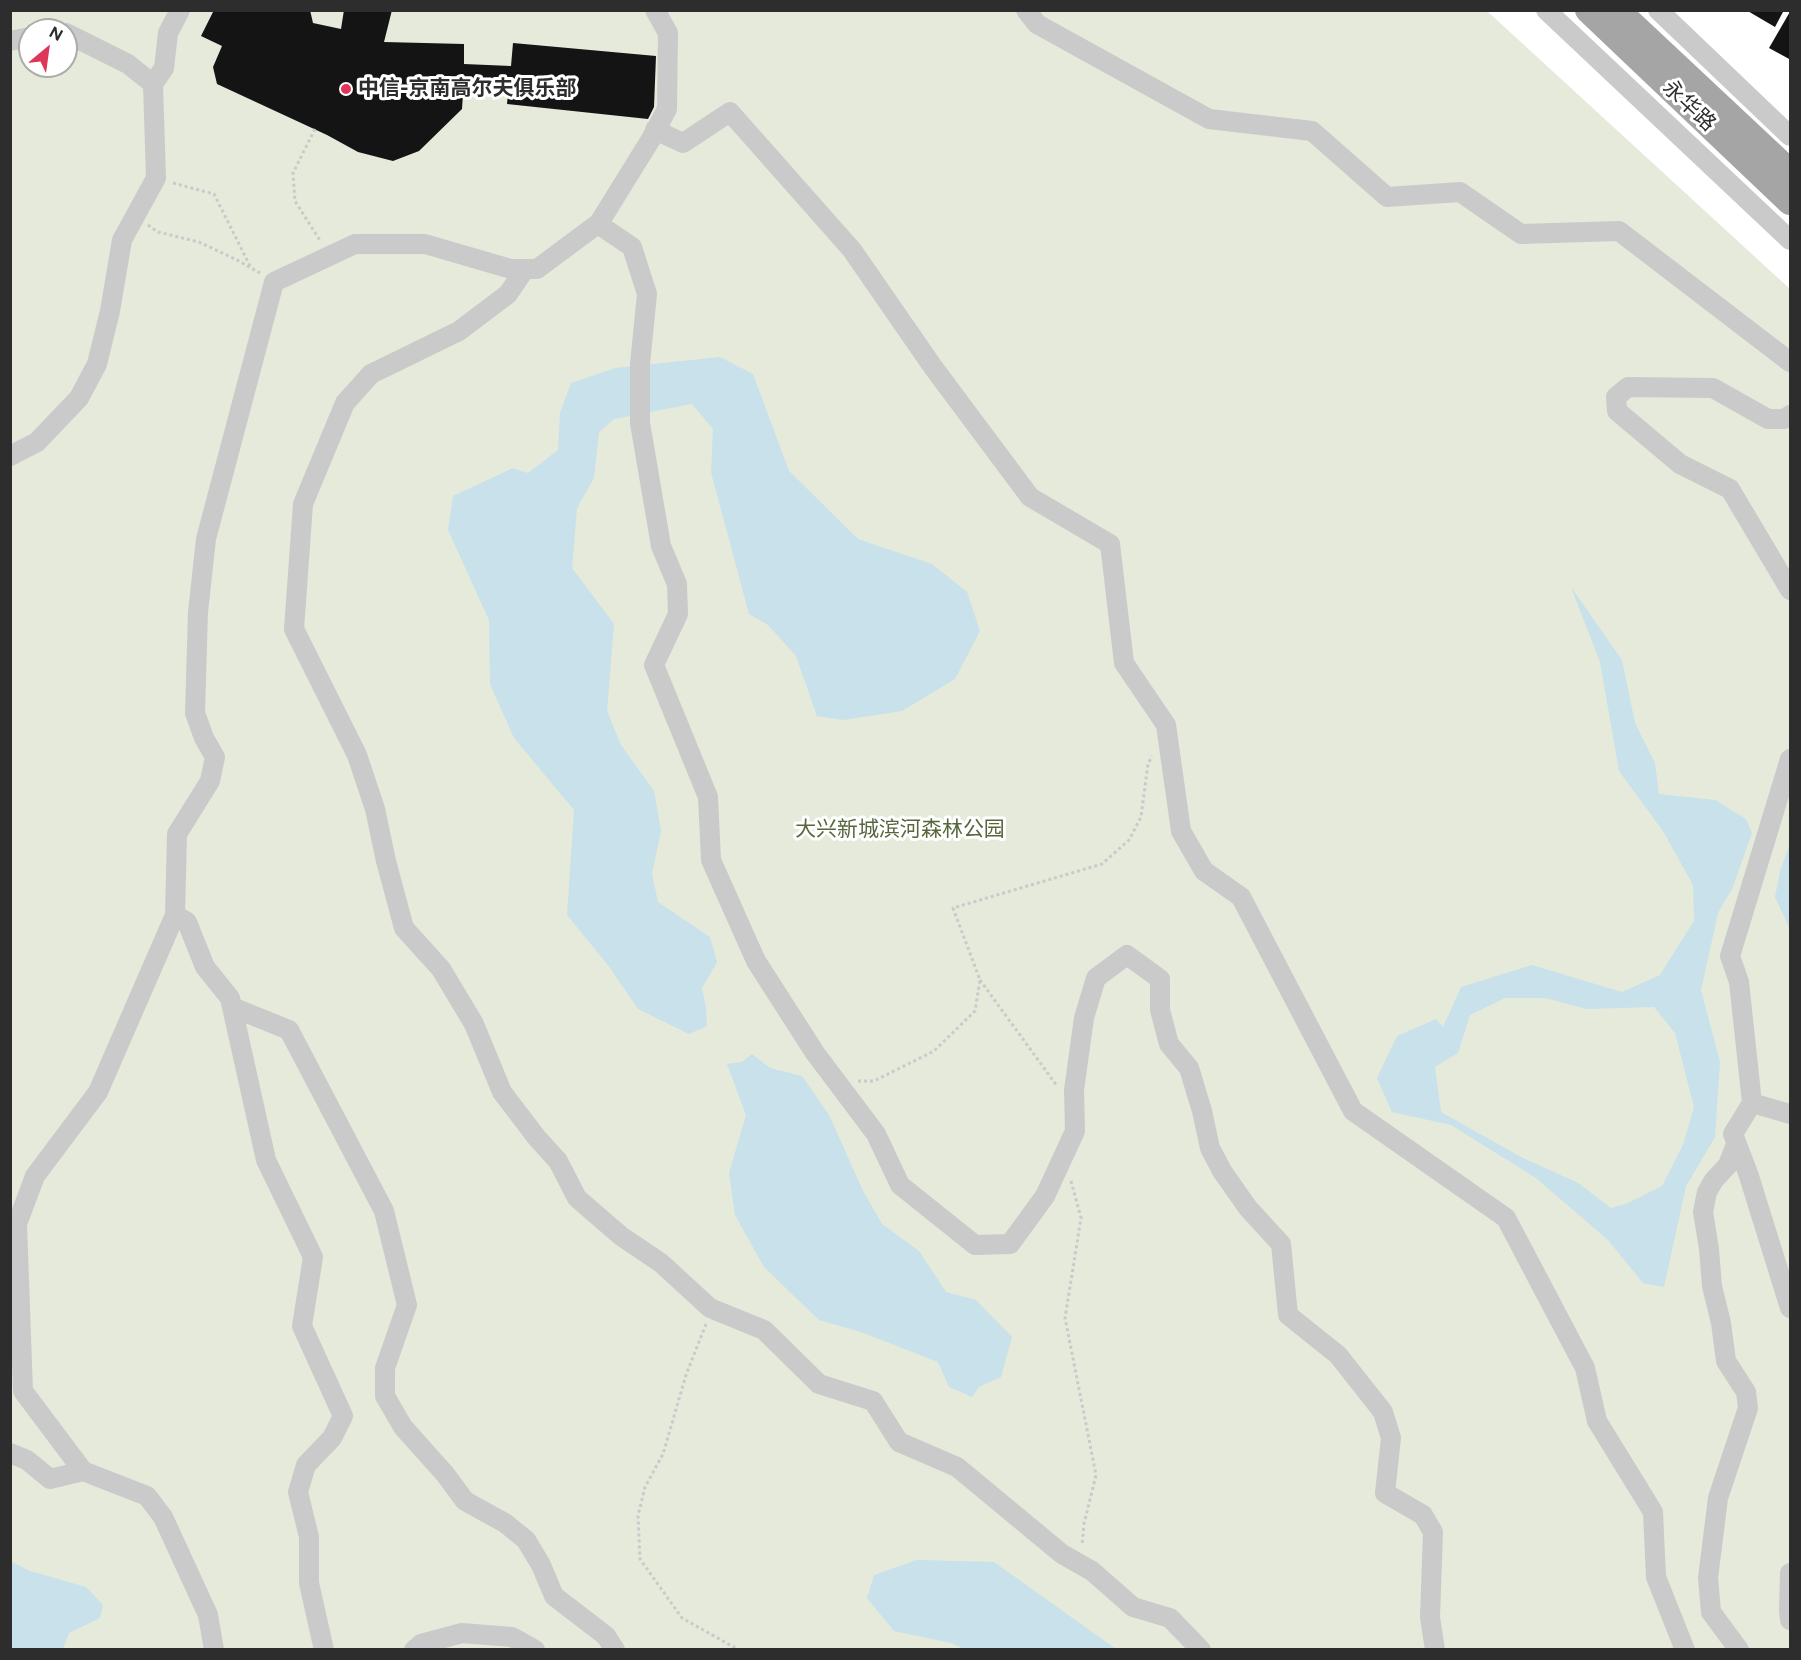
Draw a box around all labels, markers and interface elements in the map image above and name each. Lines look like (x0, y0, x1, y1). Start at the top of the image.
north arrow (18, 18, 78, 78)
text: N (46, 22, 66, 45)
street label: 永华路 (1657, 75, 1721, 137)
place label: 中信-京南高尔夫俱乐部 (358, 76, 577, 102)
marker: 中信-京南高尔夫俱乐部 (339, 82, 353, 96)
park label: 大兴新城滨河森林公园 (795, 817, 1005, 843)

